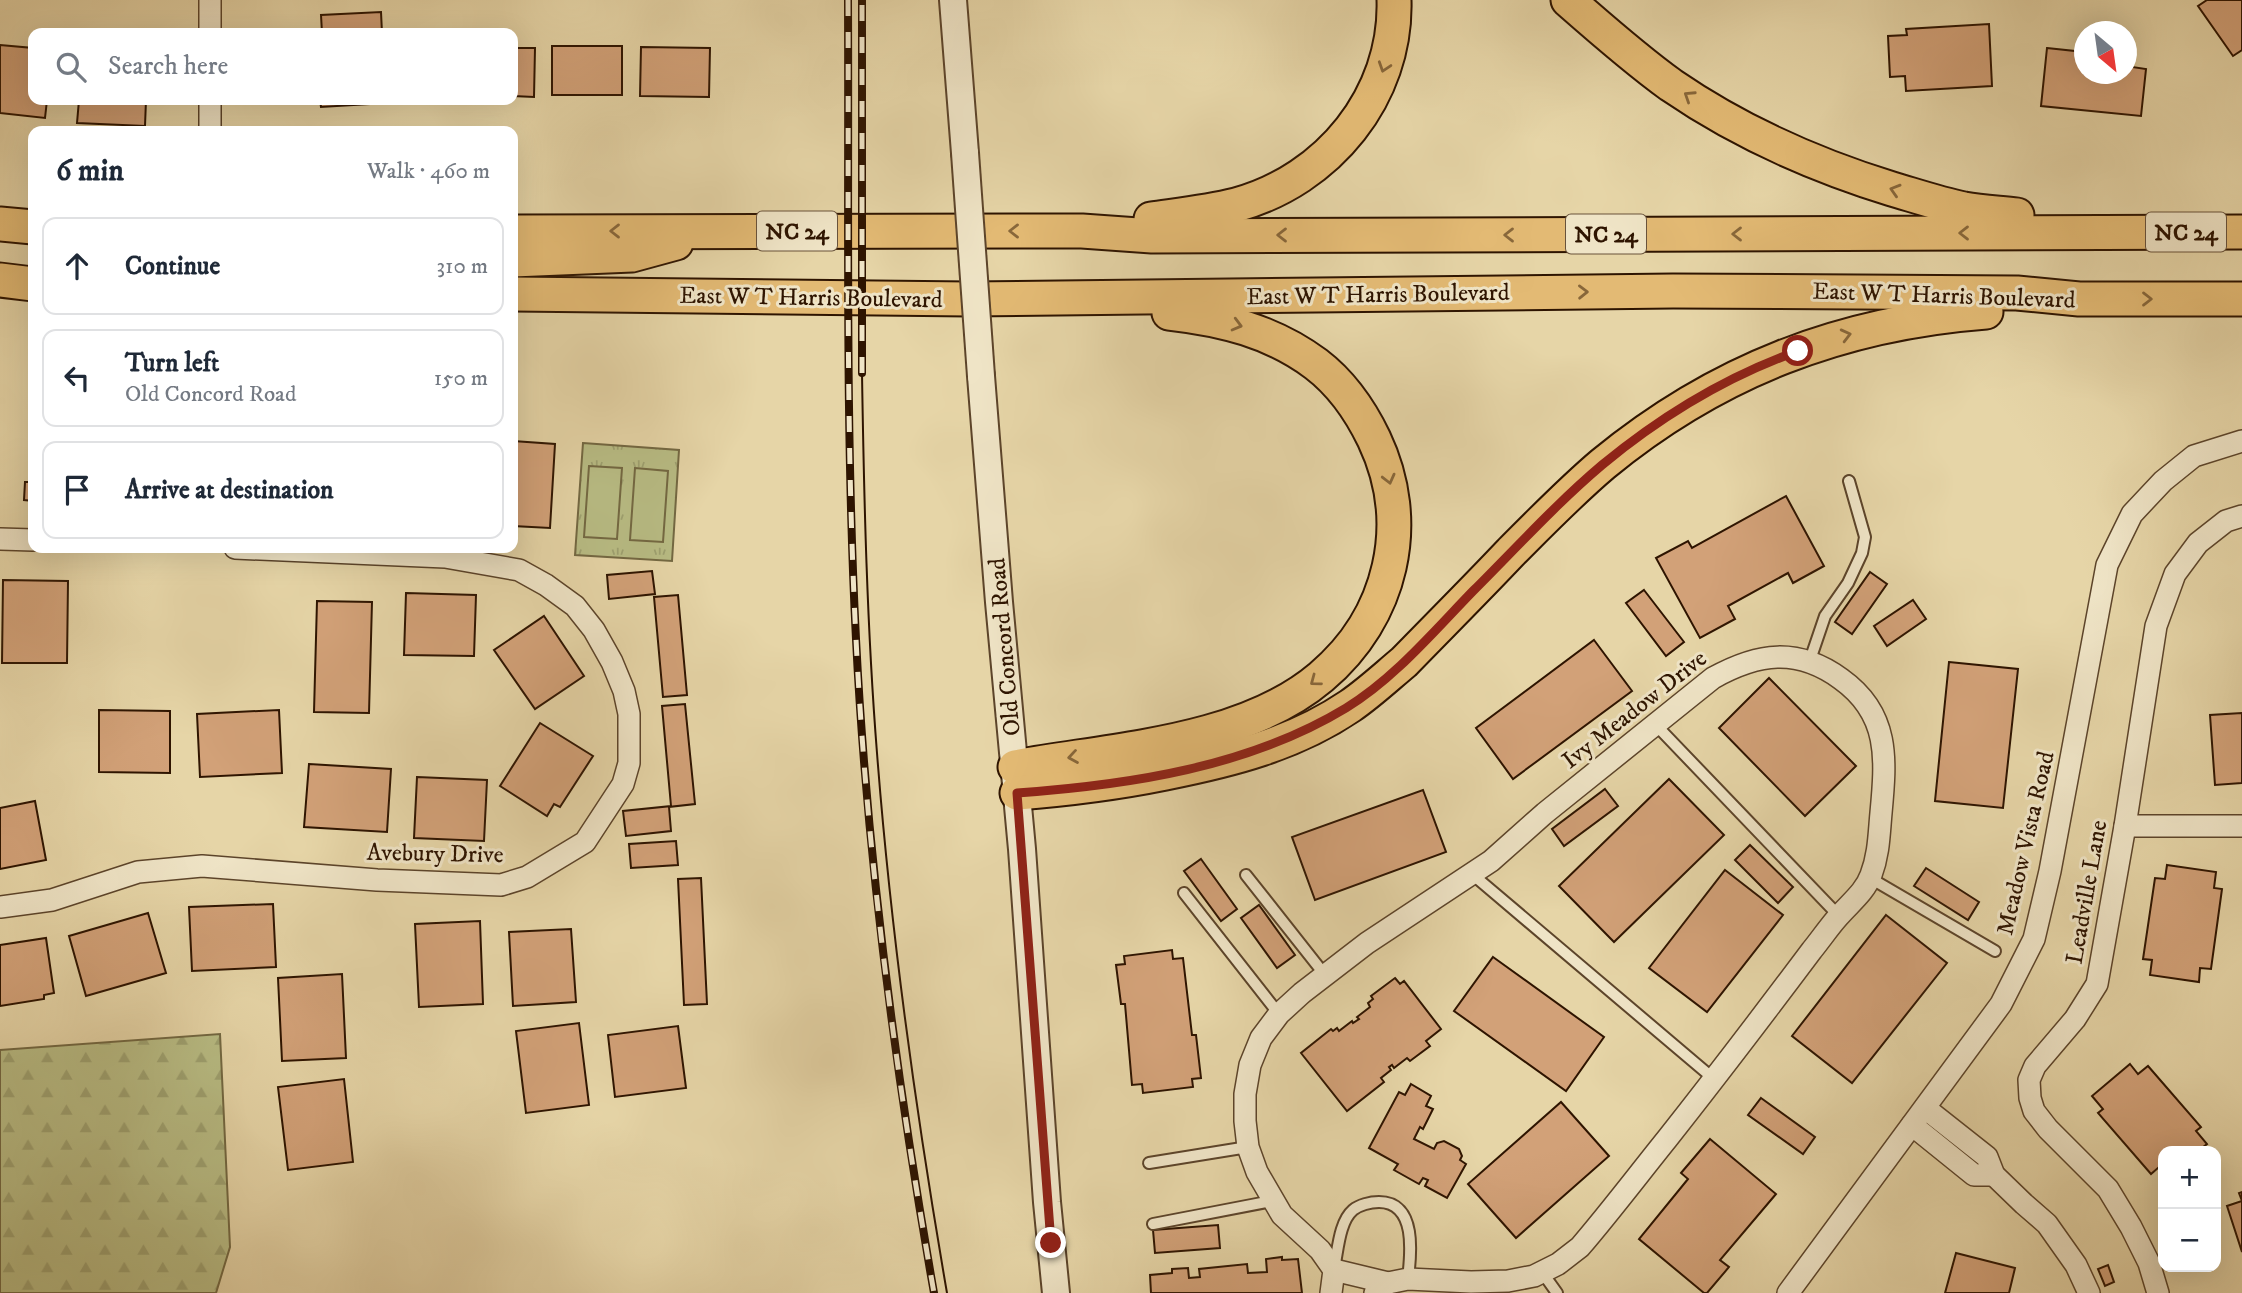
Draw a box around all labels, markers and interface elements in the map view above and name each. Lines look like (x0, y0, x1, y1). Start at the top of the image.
north arrow (2074, 21, 2137, 84)
search box (28, 28, 518, 105)
icon: search (52, 48, 90, 86)
text: Search here (108, 50, 228, 83)
one-way arrow (1378, 60, 1392, 73)
one-way arrow (1684, 91, 1697, 104)
text: 6 min (56, 153, 124, 190)
text: Walk · 460 m (367, 157, 490, 186)
one-way arrow (1889, 184, 1902, 198)
road number: NC 24 (757, 212, 837, 250)
road number: NC 24 (2146, 213, 2226, 252)
road number: NC 24 (1566, 215, 1646, 254)
one-way arrow (609, 223, 619, 239)
one-way arrow (1008, 223, 1018, 239)
one-way arrow (1959, 225, 1969, 241)
one-way arrow (1731, 226, 1742, 242)
one-way arrow (1276, 227, 1287, 243)
one-way arrow (1504, 227, 1514, 243)
icon: ahead (58, 247, 96, 285)
text: Continue (125, 250, 220, 283)
text: 310 m (436, 252, 488, 281)
street label: East W T Harris Boulevard (1812, 276, 2076, 316)
street label: East W T Harris Boulevard (1246, 278, 1510, 312)
street label: East W T Harris Boulevard (679, 281, 943, 315)
one-way arrow (1578, 284, 1589, 300)
one-way arrow (2143, 291, 2153, 307)
one-way arrow (1230, 317, 1242, 331)
one-way arrow (1839, 329, 1851, 343)
route start (1782, 335, 1813, 366)
text: Turn left (125, 347, 219, 380)
icon: left (58, 359, 96, 397)
text: 150 m (434, 364, 488, 393)
text: Old Concord Road (125, 380, 296, 409)
icon: arrive (58, 471, 96, 509)
one-way arrow (1380, 473, 1395, 485)
text: Arrive at destination (125, 474, 334, 507)
street label: Old Concord Road (982, 557, 1028, 737)
street label: Ivy Meadow Drive (1556, 644, 1713, 776)
one-way arrow (1310, 672, 1323, 685)
street label: Meadow Vista Road (1990, 748, 2062, 938)
one-way arrow (1067, 749, 1079, 764)
street label: Leadville Lane (2060, 818, 2114, 966)
street label: Avebury Drive (366, 838, 504, 870)
map controls (2158, 1146, 2221, 1272)
button: + (2158, 1146, 2221, 1209)
button: − (2158, 1209, 2221, 1272)
route end (1035, 1227, 1066, 1258)

